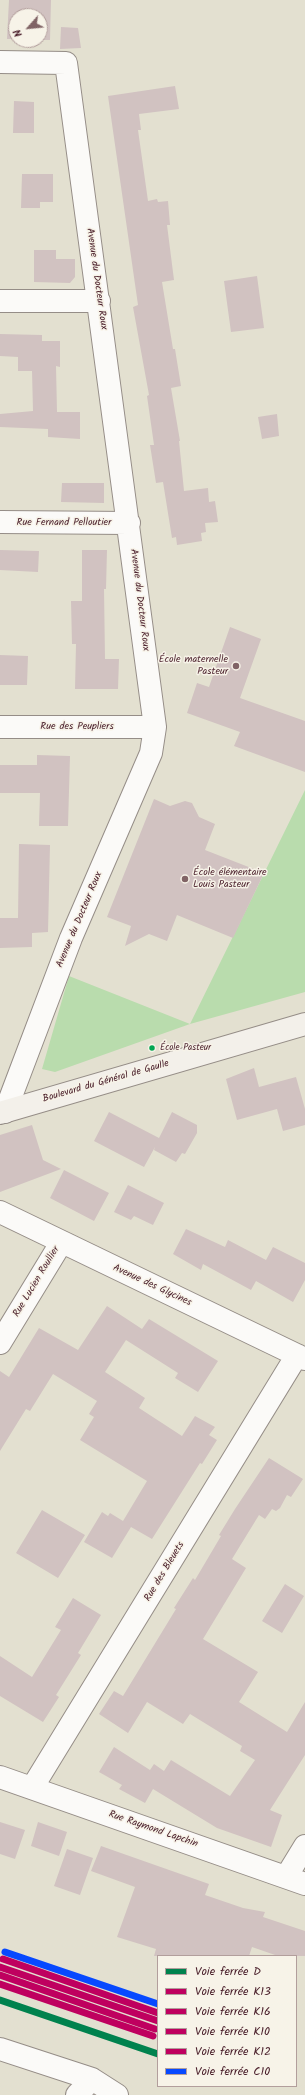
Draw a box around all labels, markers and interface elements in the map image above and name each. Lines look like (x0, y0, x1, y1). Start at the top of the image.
north arrow (8, 8, 48, 48)
text: N (9, 26, 28, 40)
street label: Avenue du Docteur Roux (83, 227, 109, 331)
street label: Rue Fernand Pelloutier (17, 517, 111, 529)
street label: Avenue du Docteur Roux (127, 548, 151, 652)
place label: École maternelle Pasteur (159, 654, 228, 678)
marker: École maternelle Pasteur (231, 661, 241, 671)
street label: Rue des Peupliers (40, 721, 114, 733)
place label: École élémentaire Louis Pasteur (193, 867, 267, 890)
street label: Avenue du Docteur Roux (54, 870, 106, 970)
marker: École élémentaire Louis Pasteur (180, 874, 190, 884)
marker: École Pasteur (147, 1043, 157, 1053)
place label: École Pasteur (160, 1043, 211, 1053)
street label: Boulevard du Général de Gaulle (41, 1058, 171, 1106)
street label: Rue Lucien Roullier (11, 1244, 63, 1320)
street label: Avenue des Glycines (111, 1263, 193, 1309)
street label: Rue des Bleuets (142, 1540, 188, 1604)
street label: Rue Raymond Lapchin (107, 1809, 199, 1851)
legend (157, 1955, 297, 2087)
text: Voie ferrée D (195, 1962, 261, 1981)
text: Voie ferrée K13 (195, 1982, 271, 2001)
text: Voie ferrée K16 (195, 2002, 271, 2021)
text: Voie ferrée K10 (195, 2022, 270, 2041)
text: Voie ferrée K12 (195, 2042, 271, 2061)
text: Voie ferrée C10 (195, 2062, 270, 2081)

